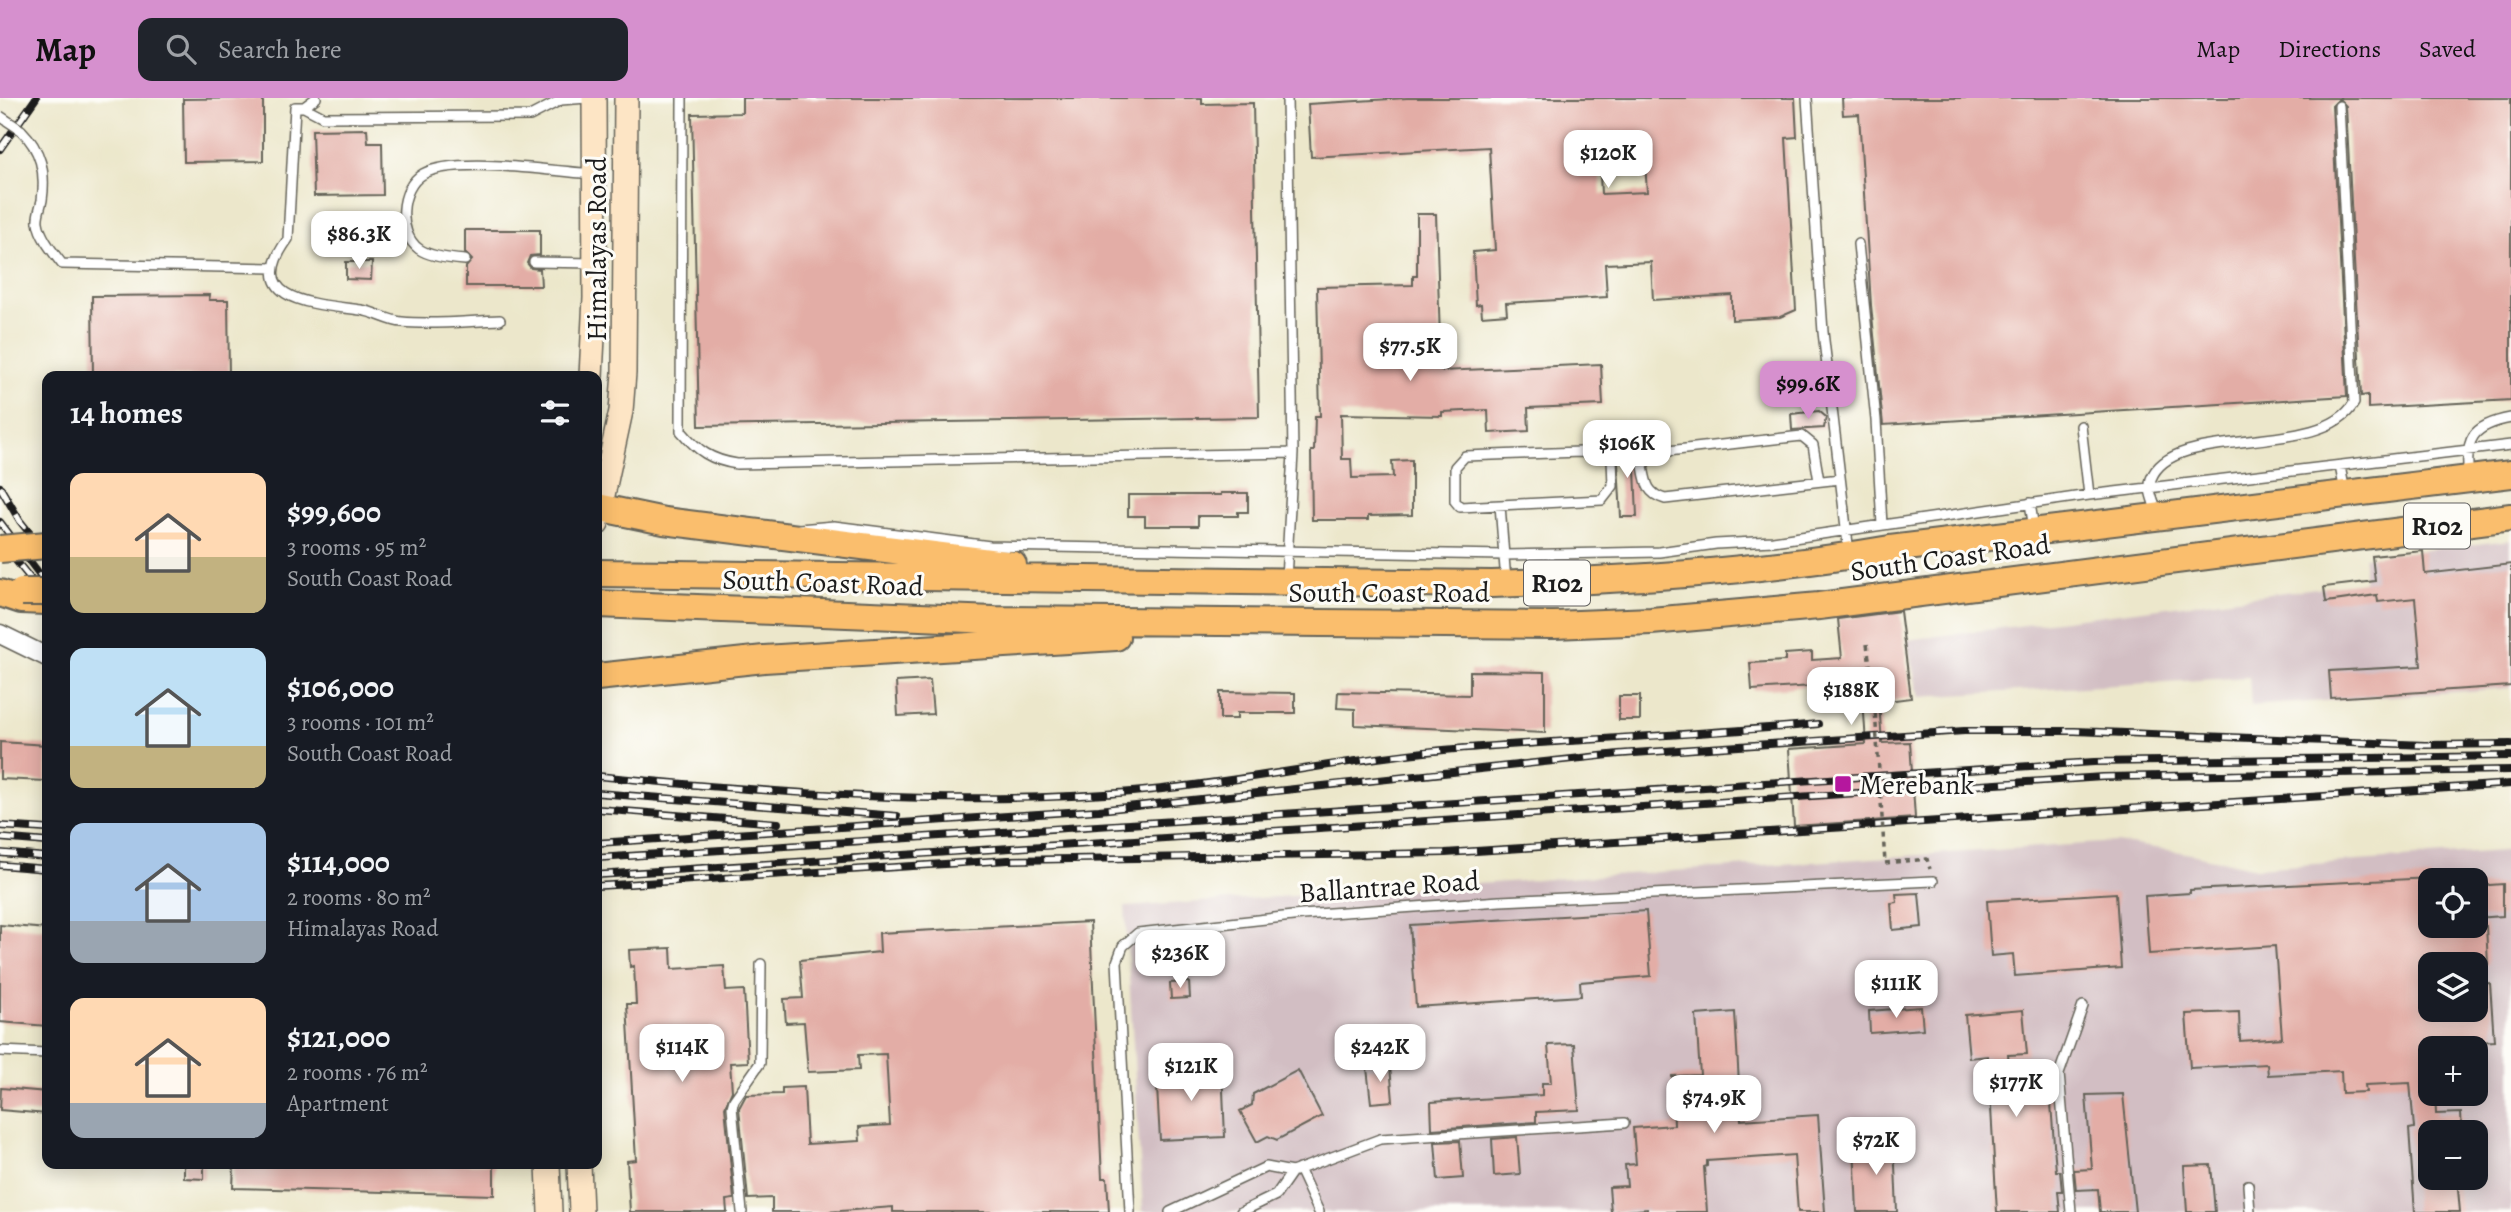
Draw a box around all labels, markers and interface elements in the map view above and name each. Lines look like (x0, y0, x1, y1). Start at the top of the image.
search box (138, 18, 628, 81)
text: Map (35, 27, 96, 72)
icon: search (162, 30, 200, 68)
text: Search here (218, 32, 342, 67)
text: Map (2196, 33, 2240, 65)
text: Directions (2278, 33, 2381, 65)
text: Saved (2419, 33, 2476, 65)
pin: $120K (1559, 130, 1657, 190)
text: $120K (1580, 137, 1636, 168)
street label: Himalayas Road (578, 156, 616, 341)
pin: $86.3K (302, 212, 416, 271)
text: $86.3K (327, 218, 391, 249)
pin: $77.5K (1353, 324, 1467, 383)
text: $77.5K (1379, 330, 1441, 361)
pin: $99.6K (1751, 362, 1865, 421)
text: $99.6K (1776, 368, 1840, 399)
text: 14 homes (70, 393, 183, 433)
icon: filters (536, 394, 574, 432)
pin: $106K (1578, 420, 1676, 480)
text: $106K (1599, 427, 1655, 458)
text: $99,600 (287, 492, 381, 532)
icon: home (126, 501, 210, 585)
road number: R102 (2404, 504, 2470, 548)
street label: South Coast Road (1848, 525, 2053, 591)
text: 3 rooms · 95 m² (287, 532, 426, 563)
street label: South Coast Road (722, 560, 925, 606)
road number: R102 (1524, 561, 1590, 606)
text: South Coast Road (287, 563, 452, 594)
street label: South Coast Road (1288, 574, 1491, 612)
text: $106,000 (287, 667, 394, 707)
pin: $188K (1802, 668, 1900, 727)
text: $188K (1823, 674, 1879, 705)
icon: home (126, 676, 210, 760)
text: 3 rooms · 101 m² (287, 707, 434, 738)
text: South Coast Road (287, 738, 452, 769)
place label: Merebank (1859, 766, 1974, 804)
marker: Merebank (1833, 774, 1853, 794)
text: $114,000 (287, 842, 390, 882)
icon: home (126, 851, 210, 935)
street label: Ballantrae Road (1297, 862, 1482, 912)
map controls (2418, 868, 2488, 1190)
button: locate (2418, 868, 2488, 938)
text: 2 rooms · 80 m² (287, 882, 431, 913)
text: Himalayas Road (287, 913, 439, 944)
pin: $236K (1131, 930, 1229, 990)
text: $236K (1151, 937, 1209, 968)
button: layers (2418, 952, 2488, 1022)
pin: $111K (1847, 960, 1945, 1020)
text: $111K (1871, 967, 1921, 998)
text: $121,000 (287, 1017, 390, 1057)
pin: $114K (633, 1024, 731, 1084)
pin: $242K (1331, 1024, 1429, 1084)
icon: home (126, 1026, 210, 1110)
text: $114K (655, 1031, 709, 1062)
text: $242K (1351, 1031, 1409, 1062)
button: + (2418, 1036, 2488, 1106)
pin: $121K (1142, 1044, 1240, 1103)
text: $121K (1164, 1050, 1218, 1081)
text: 2 rooms · 76 m² (287, 1057, 428, 1088)
pin: $177K (1967, 1060, 2065, 1119)
text: $177K (1989, 1066, 2043, 1097)
pin: $74.9K (1657, 1076, 1771, 1135)
text: $74.9K (1682, 1082, 1746, 1113)
text: Apartment (287, 1088, 389, 1119)
pin: $72K (1835, 1118, 1917, 1177)
button: − (2418, 1120, 2488, 1190)
text: $72K (1853, 1124, 1899, 1155)

